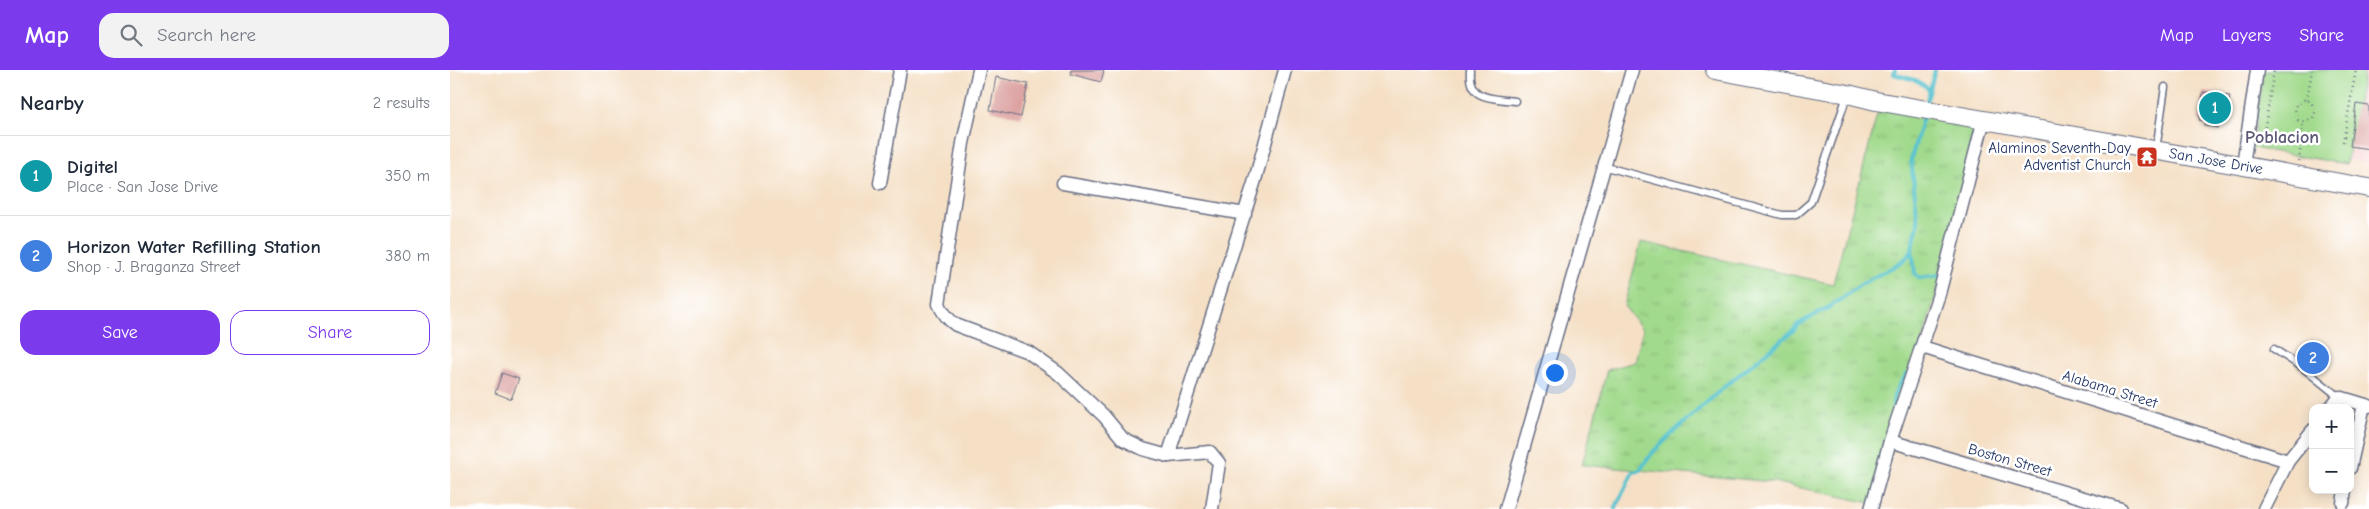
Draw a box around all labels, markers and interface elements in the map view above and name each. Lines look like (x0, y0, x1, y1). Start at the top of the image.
search box (99, 13, 449, 58)
text: Map (25, 21, 69, 49)
icon: search (117, 21, 145, 49)
text: Search here (157, 24, 256, 46)
text: Map (2160, 25, 2194, 46)
text: Layers (2222, 25, 2271, 46)
text: Share (2299, 25, 2344, 46)
pin: 1 (2199, 89, 2231, 127)
text: Nearby (20, 91, 84, 115)
text: 2 results (373, 94, 430, 112)
district label: Poblacion (2245, 127, 2319, 148)
place label: Alaminos Seventh-Day Adventist Church (1988, 139, 2131, 174)
street label: San Jose Drive (2168, 144, 2265, 178)
temple icon: Alaminos Seventh-Day Adventist Church (2135, 145, 2159, 169)
text: Digitel (67, 156, 118, 178)
text: 1 (33, 167, 39, 185)
text: 350 m (385, 167, 430, 185)
text: Place · San Jose Drive (67, 178, 218, 196)
text: Horizon Water Refilling Station (67, 236, 321, 258)
text: 2 (32, 247, 40, 265)
text: 380 m (385, 247, 430, 265)
text: Shop · J. Braganza Street (67, 258, 240, 276)
button: Save (20, 310, 220, 355)
button: Share (230, 310, 430, 355)
pin: 2 (2297, 339, 2329, 377)
your location (1542, 360, 1568, 386)
street label: Alabama Street (2060, 366, 2160, 412)
map controls (2309, 404, 2354, 494)
button: + (2309, 404, 2354, 449)
street label: Boston Street (1966, 439, 2055, 481)
button: − (2309, 449, 2354, 494)

